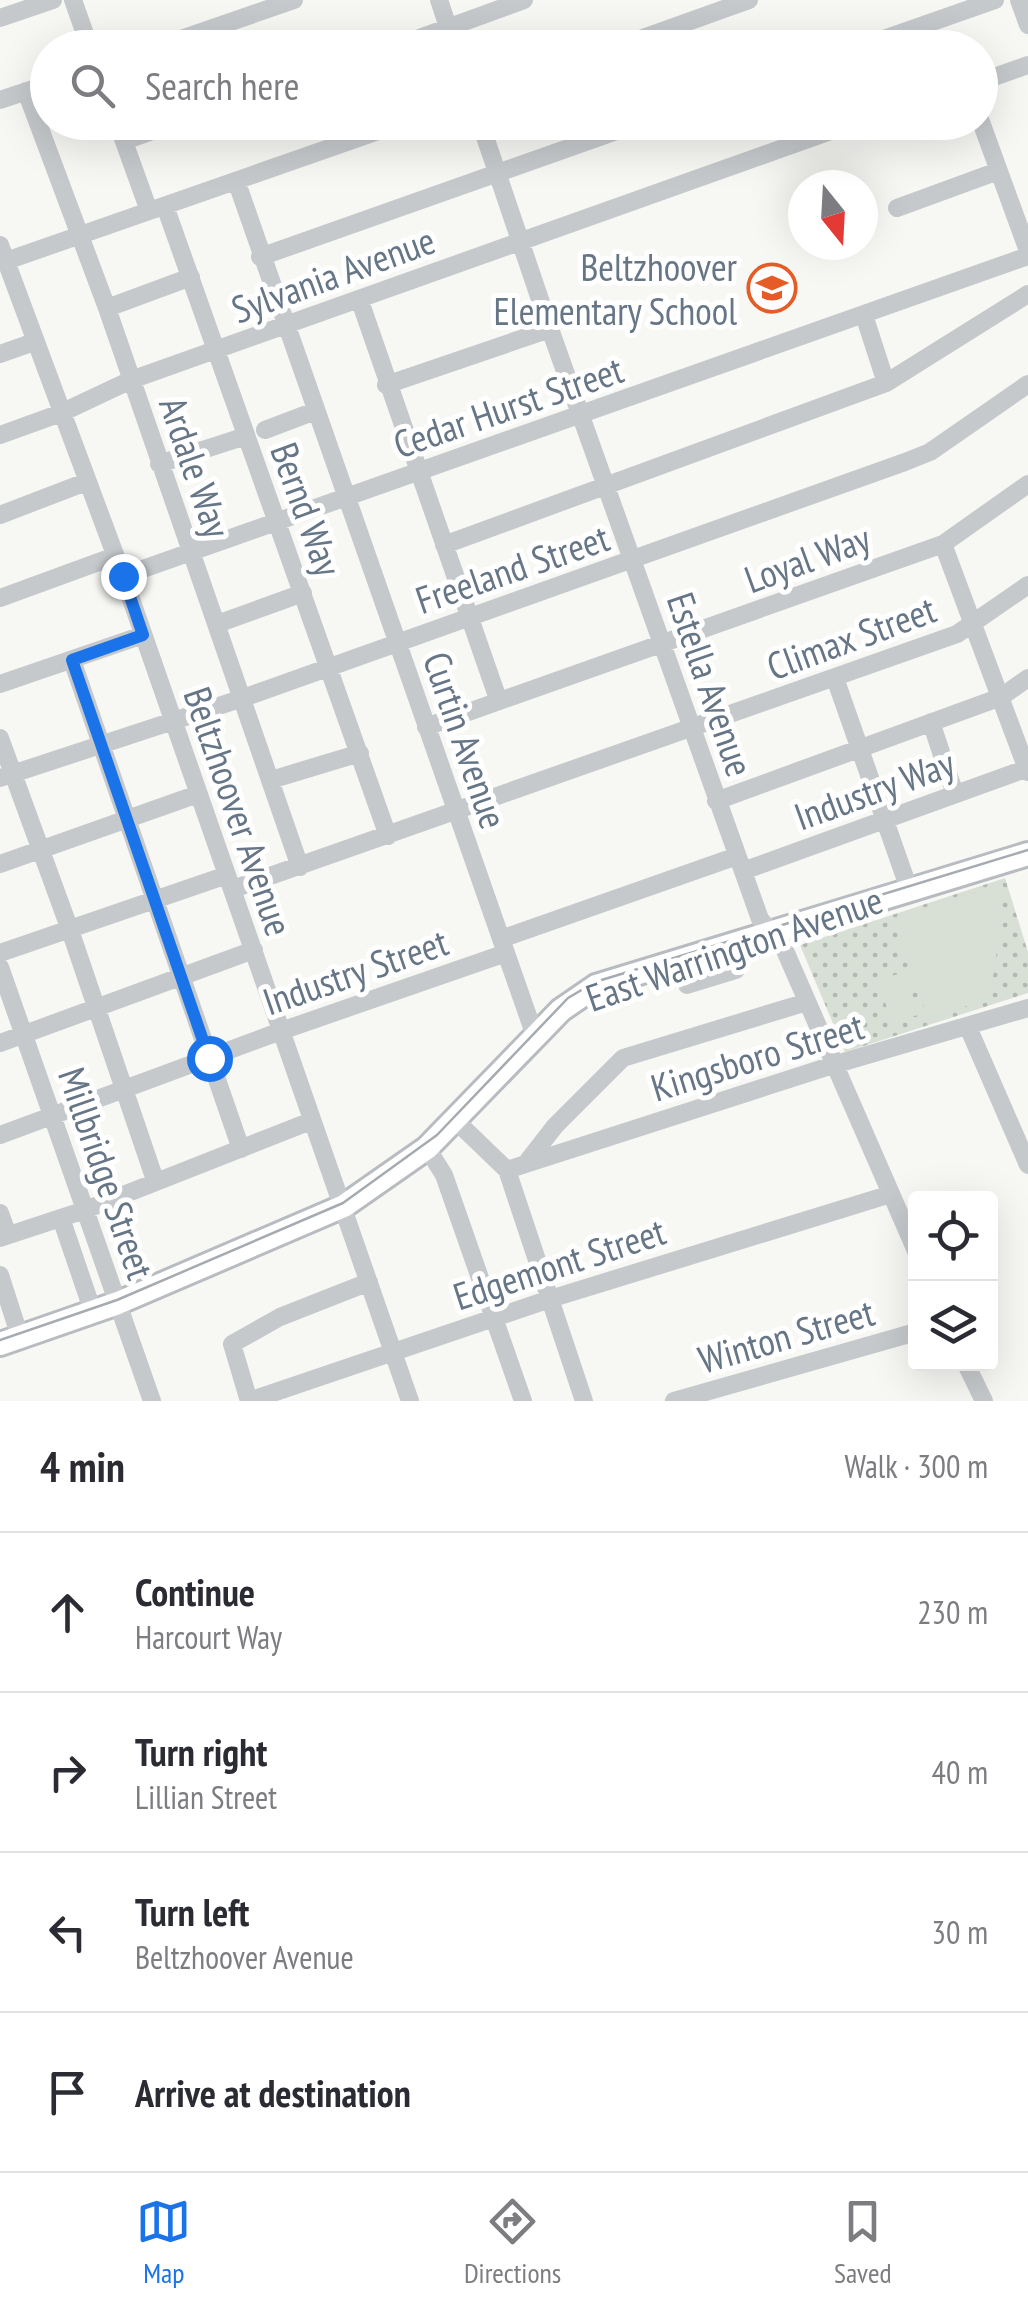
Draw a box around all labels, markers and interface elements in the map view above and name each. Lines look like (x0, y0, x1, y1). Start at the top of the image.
search box (30, 30, 998, 140)
icon: search (65, 58, 120, 113)
text: Search here (145, 61, 299, 110)
north arrow (788, 170, 878, 260)
street label: Sylvania Avenue (225, 215, 441, 333)
place label: Beltzhoover Elementary School (494, 242, 738, 335)
school or university icon: Beltzhoover Elementary School (746, 262, 798, 314)
street label: Cedar Hurst Street (387, 344, 630, 468)
street label: Ardale Way (149, 390, 243, 545)
street label: Bernd Way (260, 436, 354, 583)
street label: Freeland Street (409, 512, 616, 624)
street label: Loyal Way (738, 513, 877, 603)
route end (101, 554, 147, 600)
street label: Climax Street (760, 584, 943, 690)
street label: Estella Avenue (657, 586, 765, 782)
street label: Curtin Avenue (413, 645, 519, 835)
street label: Beltzhoover Avenue (174, 680, 304, 942)
street label: Industry Way (787, 737, 961, 841)
street label: East Warrington Avenue (579, 874, 889, 1022)
street label: Industry Street (256, 916, 454, 1025)
street label: Kingsboro Street (645, 1000, 870, 1111)
route start (187, 1036, 233, 1082)
street label: Millbridge Street (48, 1061, 166, 1286)
map controls (908, 1191, 998, 1371)
button: locate (908, 1191, 998, 1281)
street label: Edgemont Street (447, 1206, 672, 1320)
button: layers (908, 1281, 998, 1371)
street label: Winton Street (693, 1286, 880, 1383)
text: 4 min (40, 1439, 125, 1494)
text: Walk · 300 m (844, 1445, 988, 1487)
text: Continue (135, 1567, 255, 1616)
icon: ahead (40, 1585, 95, 1640)
text: 230 m (917, 1591, 988, 1633)
text: Harcourt Way (135, 1616, 282, 1658)
text: Turn right (135, 1727, 267, 1776)
icon: right (40, 1745, 95, 1800)
text: 40 m (932, 1751, 988, 1793)
text: Lillian Street (135, 1776, 277, 1818)
text: Turn left (135, 1887, 249, 1936)
icon: left (40, 1905, 95, 1960)
text: 30 m (932, 1911, 988, 1953)
text: Beltzhoover Avenue (135, 1936, 354, 1978)
icon: arrive (40, 2065, 95, 2120)
text: Arrive at destination (135, 2068, 411, 2117)
tab: Map (136, 2194, 191, 2291)
tab: Directions (464, 2194, 561, 2291)
tab: Saved (834, 2194, 892, 2291)

